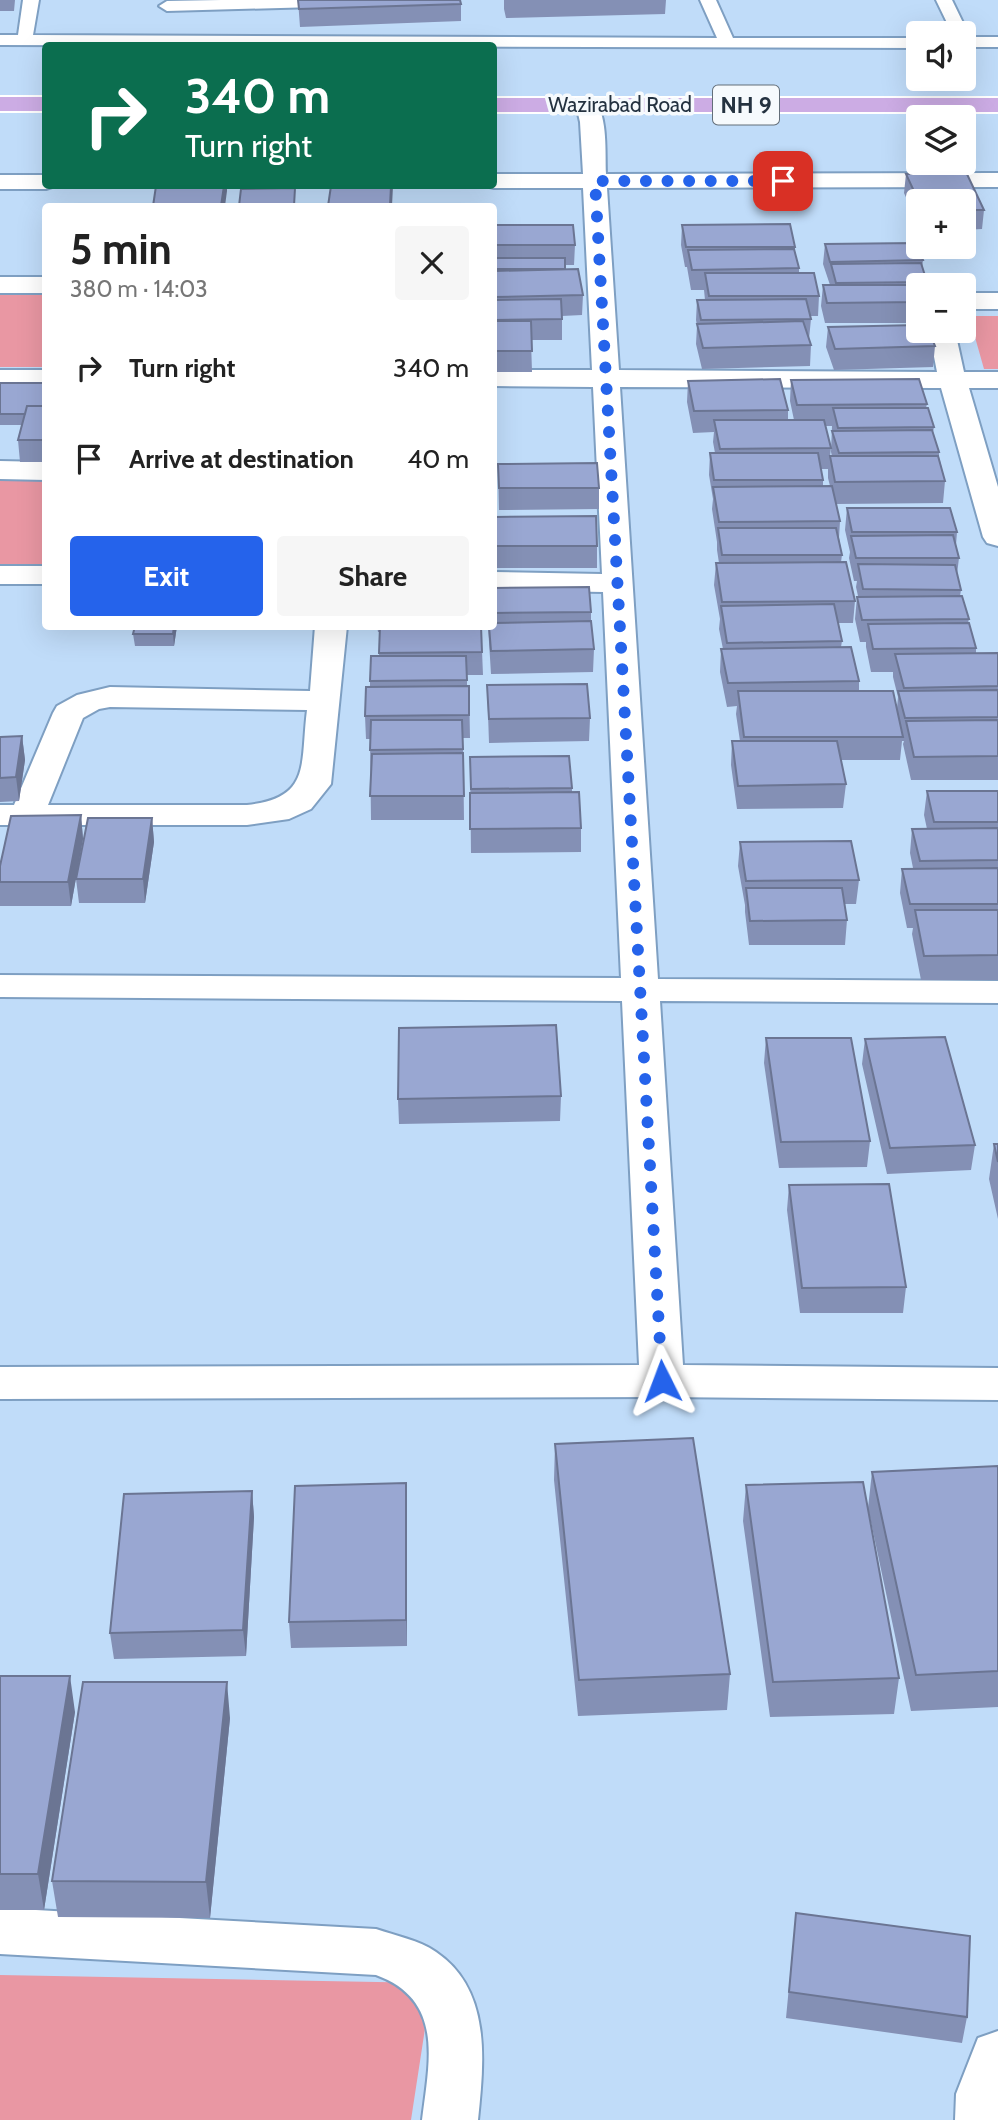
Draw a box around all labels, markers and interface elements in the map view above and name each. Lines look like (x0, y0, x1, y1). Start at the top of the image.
map controls (906, 21, 976, 343)
button: sound (906, 21, 976, 91)
text: 340 m (185, 66, 330, 125)
icon: right (70, 70, 161, 161)
road number: NH 9 (713, 86, 779, 124)
street label: Wazirabad Road (548, 92, 692, 117)
button: layers (906, 105, 976, 175)
text: Turn right (185, 126, 312, 165)
pin (753, 151, 813, 211)
icon: arrive (764, 162, 802, 200)
button: + (906, 189, 976, 259)
text: 5 min (70, 223, 172, 275)
button: close (395, 226, 469, 300)
button: − (906, 273, 976, 343)
text: 380 m · 14:03 (70, 275, 208, 303)
icon: right (70, 349, 108, 387)
text: Turn right (129, 352, 235, 384)
text: 340 m (393, 352, 469, 384)
icon: arrive (70, 440, 108, 478)
text: Arrive at destination (129, 443, 354, 475)
text: 40 m (407, 443, 469, 475)
button: Exit (70, 536, 263, 616)
button: Share (277, 536, 469, 616)
position arrow (625, 1344, 699, 1418)

